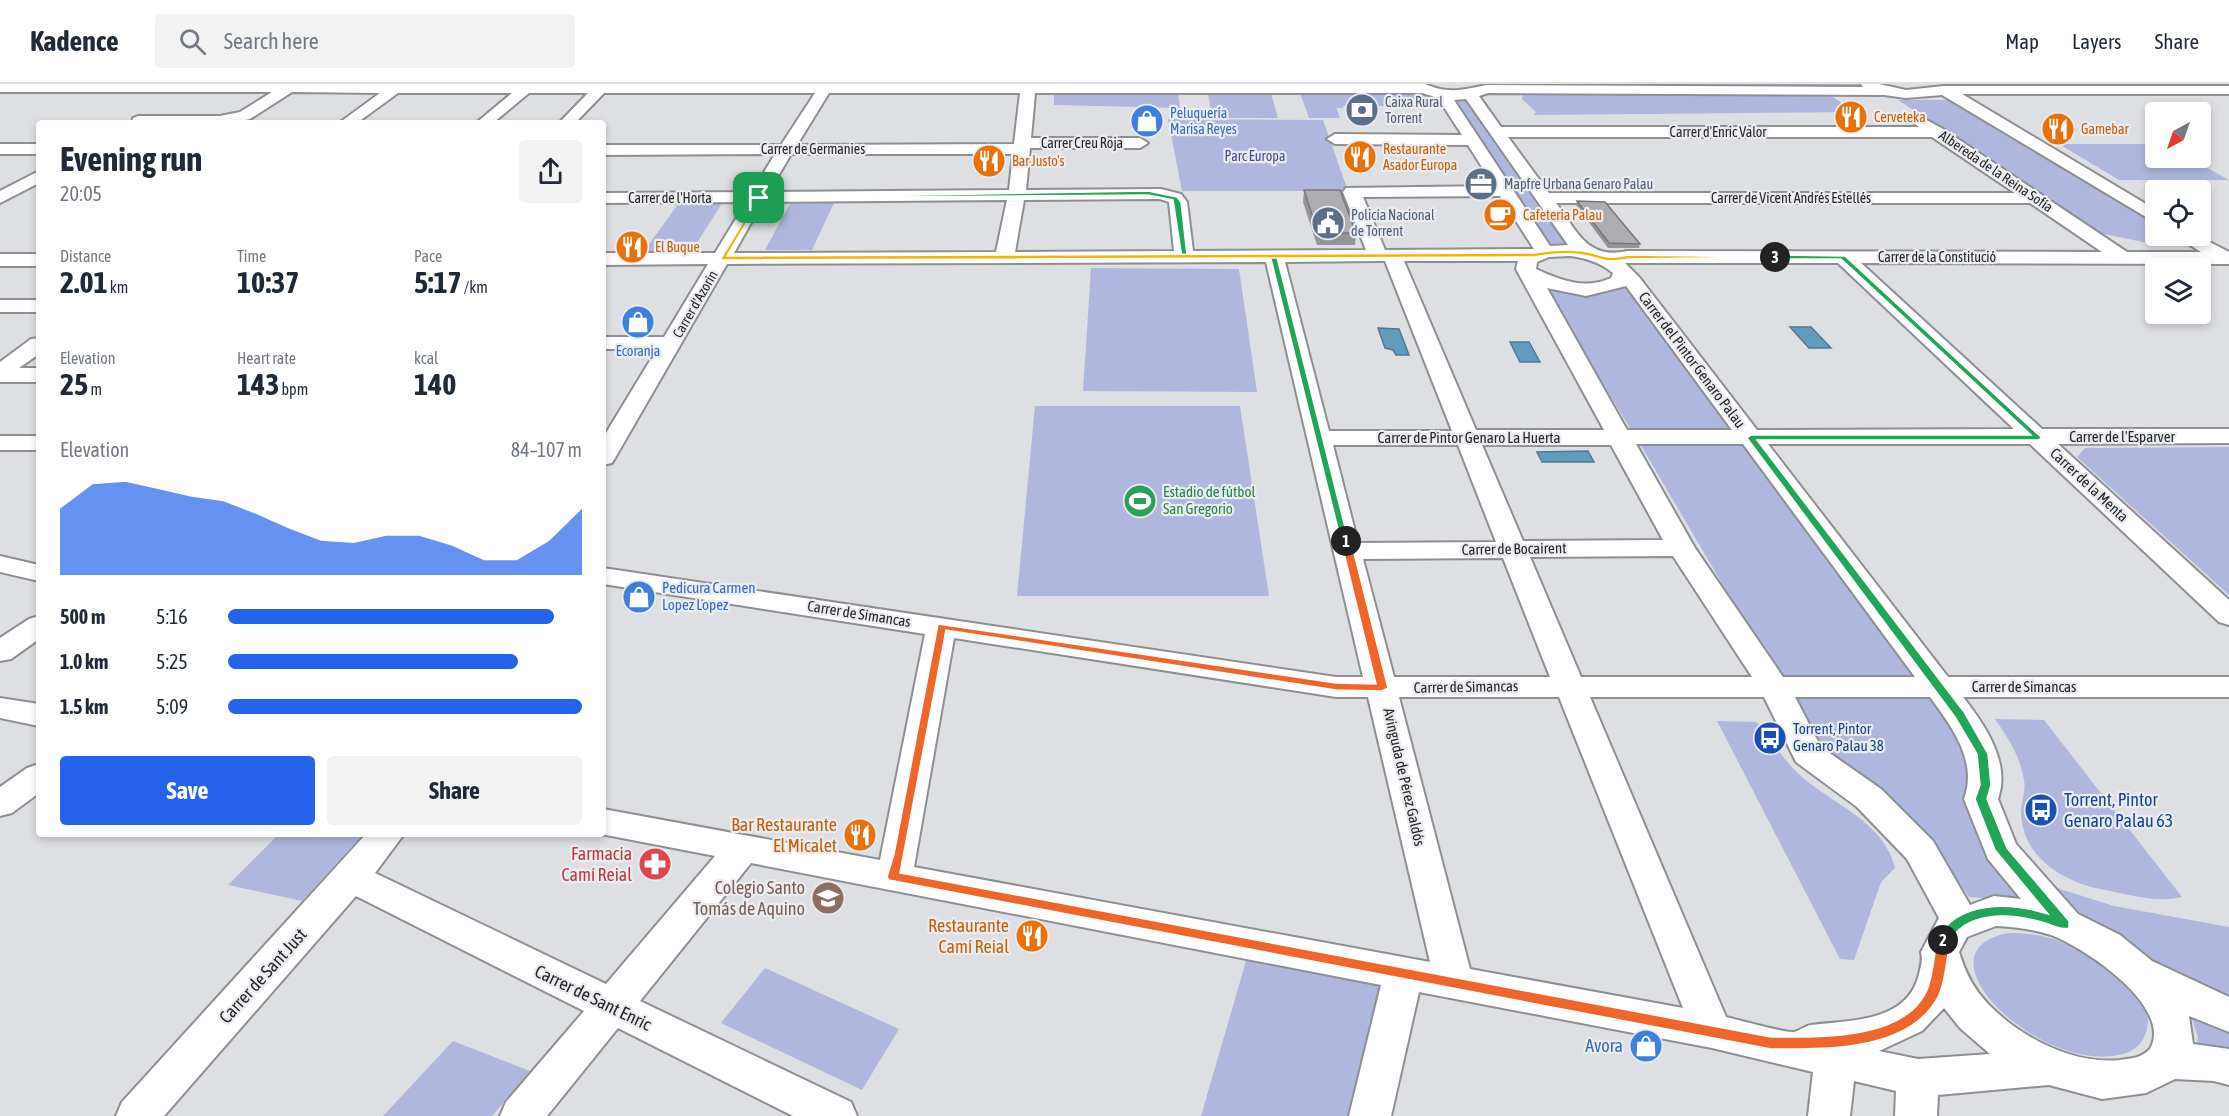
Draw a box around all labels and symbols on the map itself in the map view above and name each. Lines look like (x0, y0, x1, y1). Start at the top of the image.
bank icon: Caixa Rural Torrent (1344, 92, 1380, 128)
place label: Caixa Rural Torrent (1385, 94, 1443, 126)
restaurant icon: Cerveteka (1833, 99, 1869, 135)
north arrow (2145, 102, 2211, 168)
shop icon: Peluquería Marisa Reyes (1129, 103, 1165, 139)
place label: Peluquería Marisa Reyes (1170, 105, 1237, 137)
place label: Cerveteka (1874, 109, 1926, 125)
restaurant icon: Gamebar (2040, 111, 2076, 147)
place label: Gamebar (2081, 121, 2130, 137)
street label: Carrer d'Enric Valor (1670, 124, 1767, 140)
street label: Albereda de la Reina Sofía (1936, 127, 2056, 215)
street label: Carrer Creu Roja (1041, 135, 1123, 151)
restaurant icon: Restaurante Asador Europa (1342, 139, 1378, 175)
street label: Carrer de Germanies (761, 141, 865, 157)
place label: Restaurante Asador Europa (1383, 141, 1457, 173)
restaurant icon: Bar Justo's (971, 143, 1007, 179)
park label: Parc Europa (1225, 148, 1285, 164)
place label: Bar Justo's (1012, 153, 1065, 169)
office icon: Mapfre Urbana Genaro Palau (1463, 166, 1499, 202)
pin (733, 172, 784, 223)
place label: Mapfre Urbana Genaro Palau (1504, 176, 1653, 192)
street label: Carrer de l'Horta (628, 190, 712, 206)
street label: Carrer de Vicent Andrés Estellés (1711, 190, 1871, 206)
cafe icon: Cafetería Palau (1482, 197, 1518, 233)
public building icon: Policía Nacional de Torrent (1310, 205, 1346, 241)
place label: Policía Nacional de Torrent (1351, 207, 1435, 239)
place label: Cafetería Palau (1523, 207, 1602, 223)
restaurant icon: El Buque (614, 229, 650, 265)
place label: El Buque (655, 239, 700, 255)
pin: 3 (1760, 242, 1790, 272)
street label: Carrer de la Constitució (1878, 249, 1996, 265)
street label: Carrer d'Azorin (669, 268, 721, 340)
street label: Carrer del Pintor Genaro Palau (1636, 288, 1749, 431)
shop icon: Ecoranja (620, 304, 656, 340)
place label: Ecoranja (616, 343, 660, 359)
street label: Carrer de l'Esparver (2069, 428, 2175, 445)
street label: Carrer de Pintor Genaro La Huerta (1377, 429, 1561, 446)
street label: Carrer de la Menta (2047, 444, 2132, 525)
sports icon: Estadio de fútbol San Gregorio (1122, 483, 1158, 519)
place label: Estadio de fútbol San Gregorio (1163, 483, 1255, 517)
pin: 1 (1331, 526, 1361, 556)
street label: Carrer de Bocairent (1461, 539, 1567, 558)
shop icon: Pedicura Carmen Lopez Lopez (621, 579, 657, 615)
place label: Pedicura Carmen Lopez Lopez (662, 579, 755, 613)
street label: Carrer de Simancas (806, 597, 912, 630)
street label: Carrer de Simancas (1414, 677, 1518, 696)
street label: Carrer de Simancas (1972, 678, 2076, 695)
street label: Avinguda de Pérez Galdós (1380, 706, 1429, 847)
bus stop icon: Torrent, Pintor Genaro Palau 38 (1752, 720, 1788, 756)
place label: Torrent, Pintor Genaro Palau 38 (1793, 720, 1884, 754)
place label: Torrent, Pintor Genaro Palau 63 (2064, 789, 2173, 831)
bus stop icon: Torrent, Pintor Genaro Palau 63 (2023, 792, 2059, 828)
place label: Bar Restaurante El Micalet (731, 814, 837, 856)
restaurant icon: Bar Restaurante El Micalet (842, 817, 878, 853)
place label: Farmacia Camí Reial (562, 843, 632, 885)
pharmacy icon: Farmacia Camí Reial (637, 846, 673, 882)
place label: Colegio Santo Tomás de Aquino (693, 877, 805, 919)
school or university icon: Colegio Santo Tomás de Aquino (810, 880, 846, 916)
place label: Restaurante Camí Reial (928, 915, 1009, 957)
restaurant icon: Restaurante Camí Reial (1014, 918, 1050, 954)
street label: Carrer de Sant Just (215, 924, 311, 1027)
pin: 2 (1928, 925, 1958, 955)
street label: Carrer de Sant Enric (532, 960, 655, 1035)
shop icon: Avora (1628, 1028, 1664, 1064)
place label: Avora (1585, 1035, 1623, 1056)

